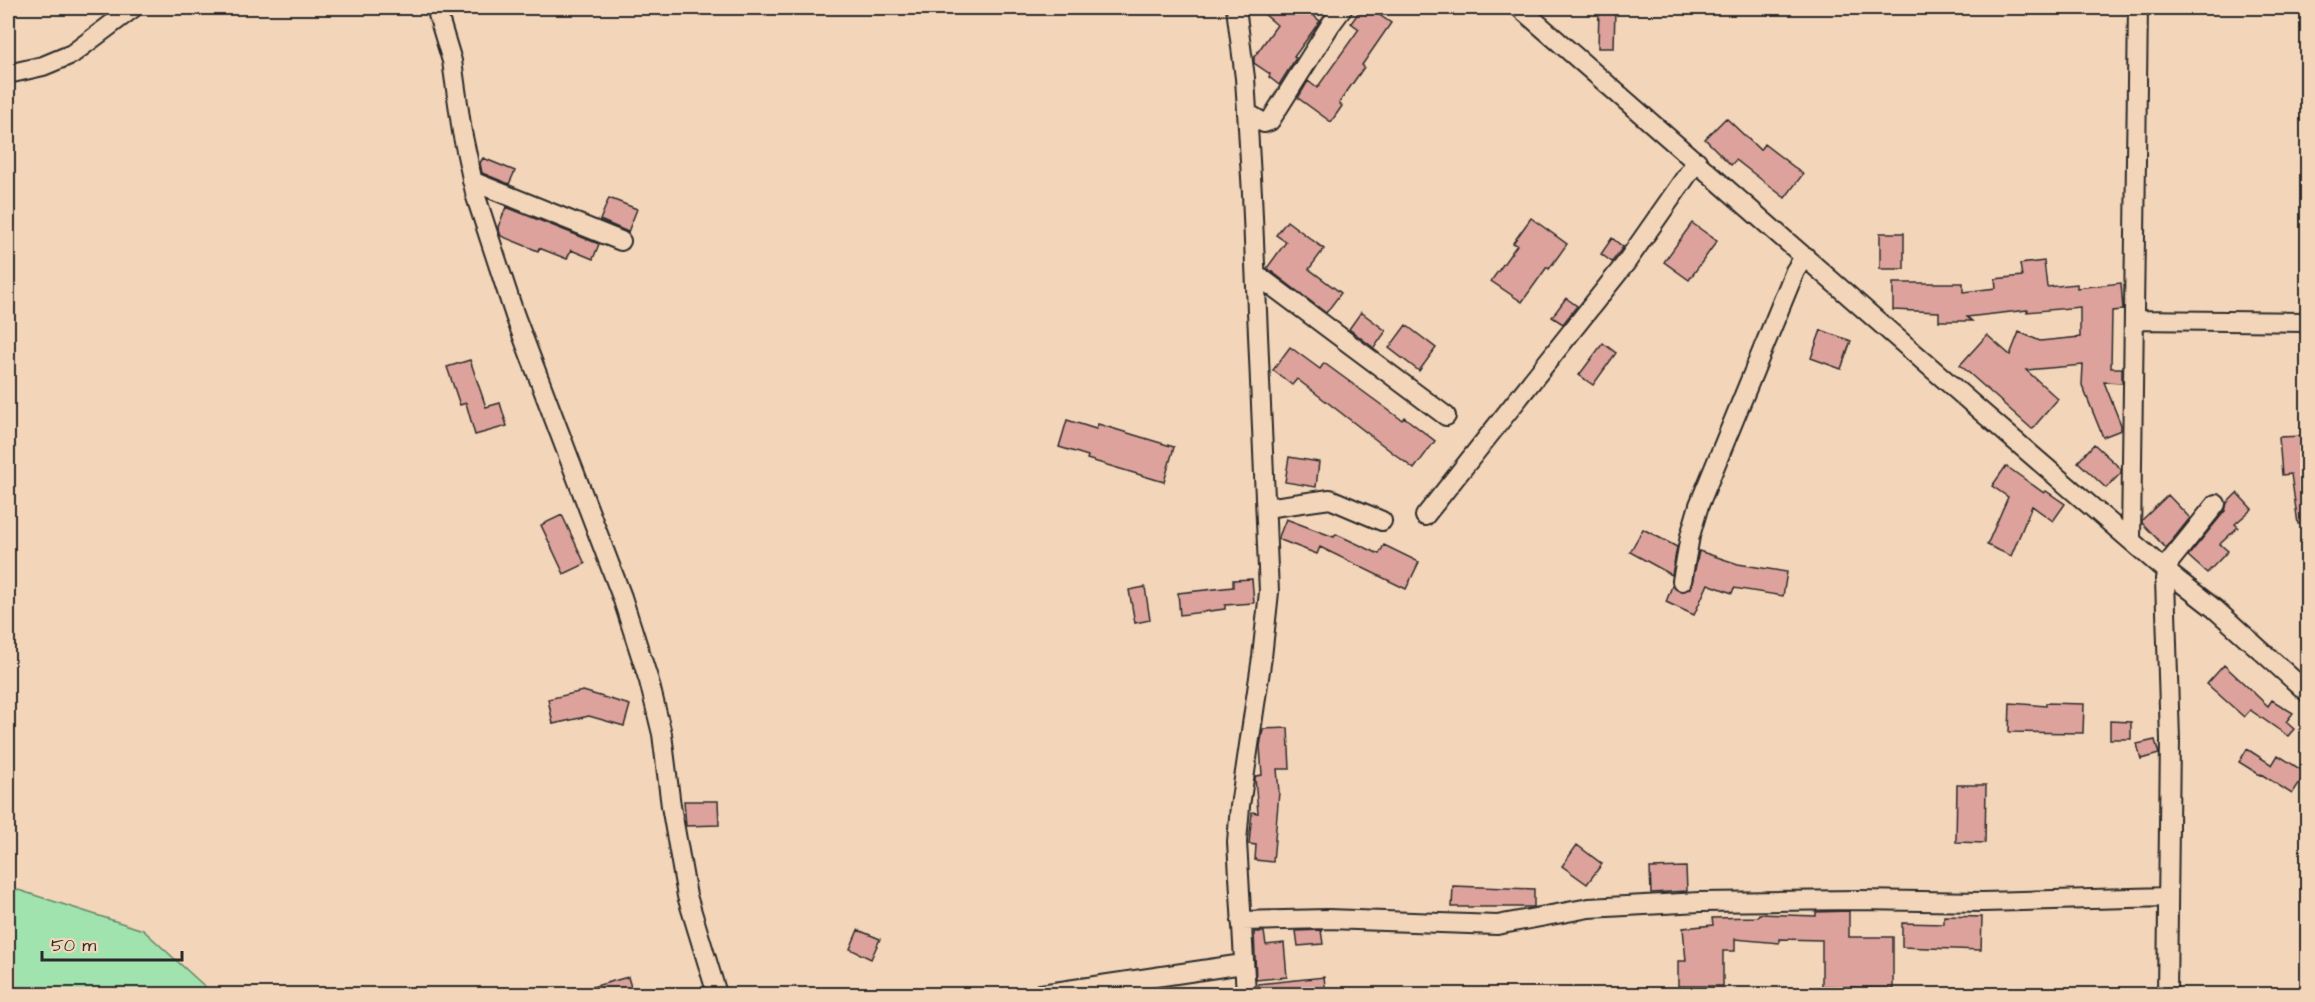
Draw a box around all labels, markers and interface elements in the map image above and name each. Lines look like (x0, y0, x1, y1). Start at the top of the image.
scale bar (42, 924, 182, 962)
text: 50 m (51, 933, 96, 958)

